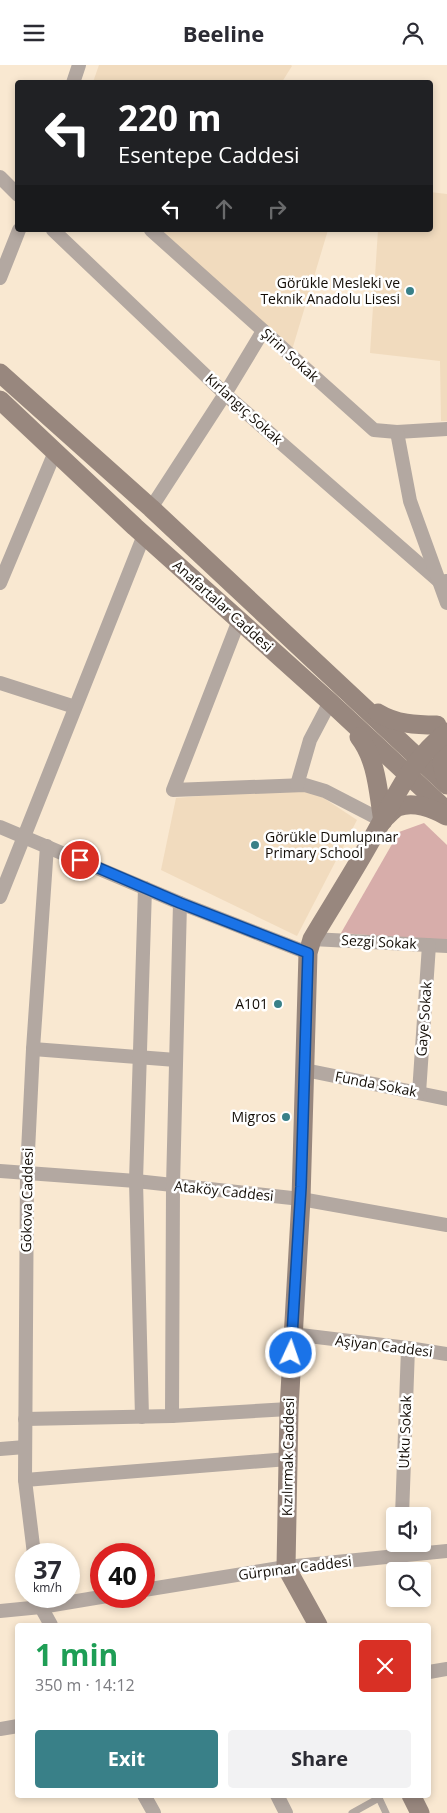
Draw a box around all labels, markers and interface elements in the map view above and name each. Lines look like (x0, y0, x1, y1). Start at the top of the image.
text: Beeline (183, 18, 264, 48)
icon: menu (20, 19, 48, 47)
icon: person (399, 19, 427, 47)
text: 220 m (118, 94, 222, 141)
icon: left (35, 100, 100, 165)
text: Esentepe Caddesi (118, 139, 300, 169)
icon: left (157, 195, 185, 223)
icon: ahead (210, 195, 238, 223)
icon: right (263, 195, 291, 223)
place label: Görükle Mesleki ve Teknik Anadolu Lisesi (260, 273, 400, 308)
marker: Görükle Mesleki ve Teknik Anadolu Lisesi (404, 285, 416, 297)
street label: Şirin Sokak (257, 324, 324, 386)
street label: Kırlangıç Sokak (202, 369, 288, 449)
street label: Anafartalar Caddesi (169, 556, 278, 656)
place label: Görükle Dumlupınar Primary School (265, 827, 399, 862)
pin (59, 839, 101, 881)
marker: Görükle Dumlupınar Primary School (249, 839, 261, 851)
icon: arrive (66, 846, 94, 874)
street label: Sezgi Sokak (341, 930, 418, 953)
street label: Gaye Sokak (411, 980, 436, 1057)
place label: A101 (235, 994, 268, 1013)
marker: A101 (272, 998, 284, 1010)
street label: Funda Sokak (334, 1066, 419, 1101)
place label: Migros (231, 1107, 276, 1126)
marker: Migros (280, 1111, 292, 1123)
street label: Gökova Caddesi (16, 1148, 37, 1252)
street label: Ataköy Caddesi (173, 1176, 275, 1205)
position arrow (264, 1326, 316, 1378)
street label: Aşiyan Caddesi (334, 1330, 434, 1361)
street label: Utku Sokak (394, 1394, 415, 1469)
street label: Kızılırmak Caddesi (277, 1398, 298, 1516)
map controls (386, 1507, 431, 1607)
button: sound (386, 1507, 431, 1552)
speed limit sign: 40 (90, 1543, 155, 1608)
street label: Gürpınar Caddesi (237, 1551, 353, 1584)
text: 37 (33, 1552, 62, 1586)
button: search (386, 1562, 431, 1607)
text: km/h (33, 1579, 62, 1596)
text: 1 min (35, 1634, 118, 1675)
button: close (359, 1640, 411, 1692)
text: 350 m · 14:12 (35, 1674, 135, 1696)
button: Exit (35, 1730, 218, 1788)
button: Share (228, 1730, 411, 1788)

